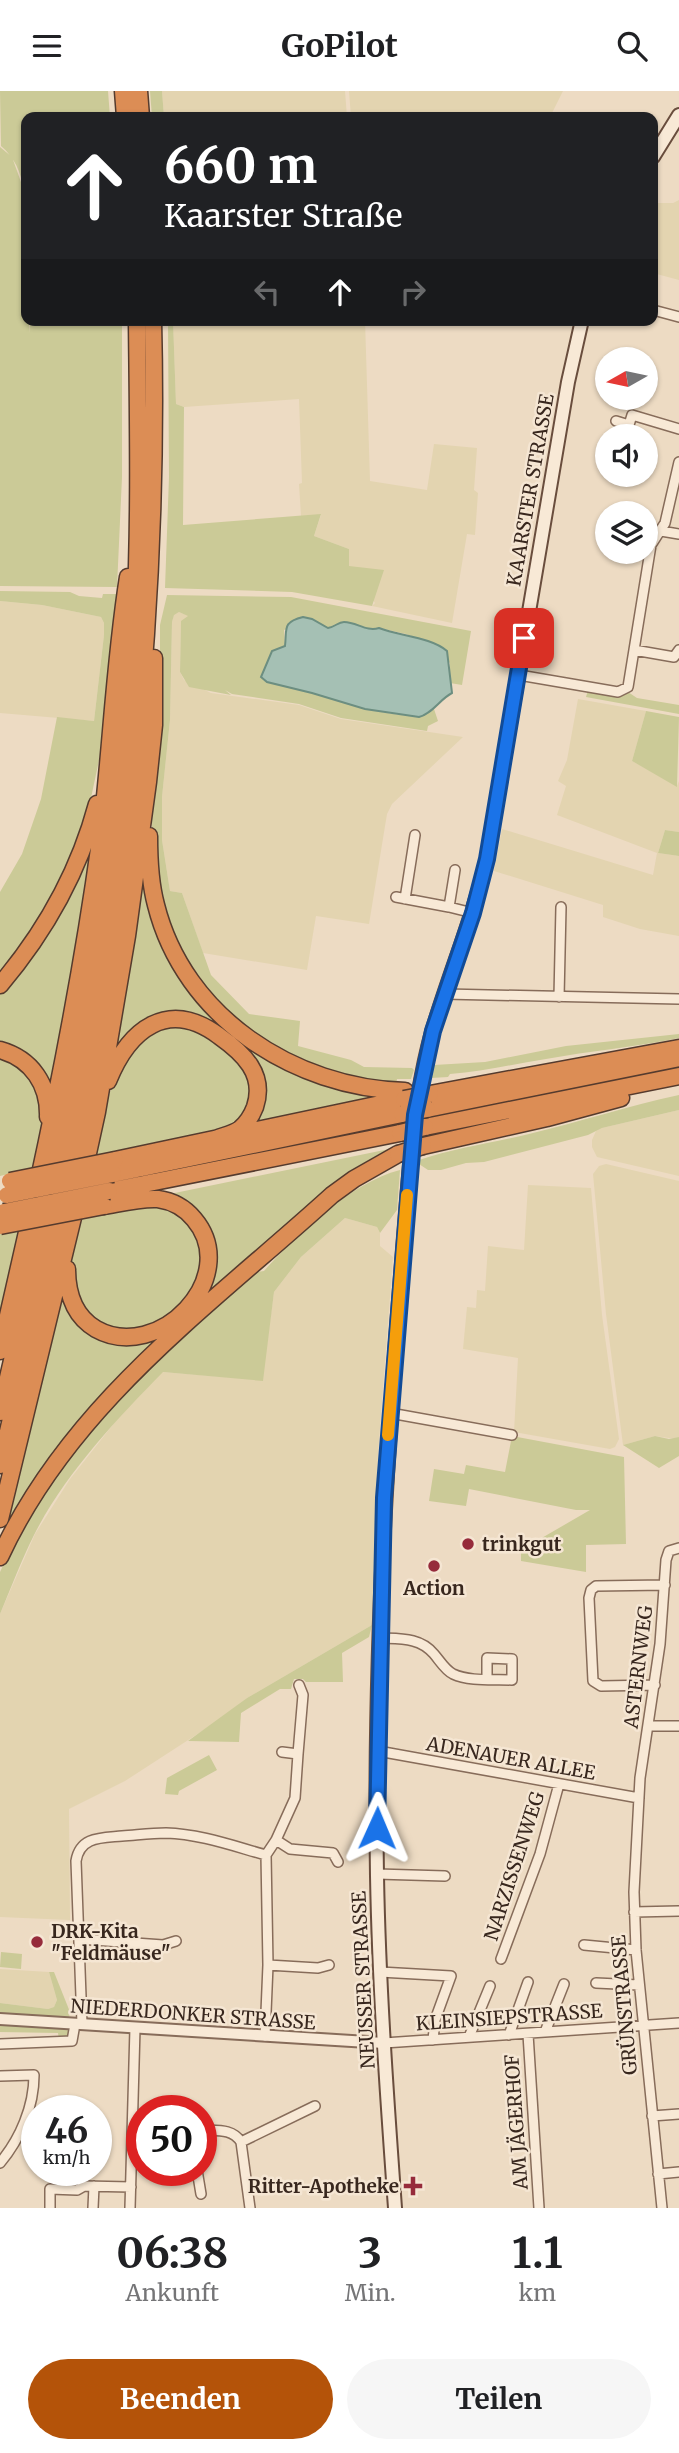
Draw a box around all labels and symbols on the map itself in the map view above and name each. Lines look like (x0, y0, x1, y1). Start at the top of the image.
north arrow (595, 347, 658, 409)
street label: KAARSTER STRASSE (501, 392, 559, 588)
pin (494, 608, 554, 668)
place label: trinkgut (482, 1532, 562, 1556)
marker: trinkgut (460, 1536, 476, 1552)
marker: Action (426, 1558, 442, 1574)
place label: Action (402, 1576, 465, 1600)
street label: ASTERNWEG (618, 1604, 657, 1731)
street label: ADENAUER ALLEE (424, 1731, 597, 1785)
street label: NARZISSENWEG (479, 1788, 549, 1943)
position arrow (340, 1791, 414, 1865)
street label: NEUSSER STRASSE (346, 1890, 380, 2070)
place label: DRK-Kita "Feldmäuse" (51, 1919, 171, 1965)
marker: DRK-Kita "Feldmäuse" (29, 1934, 45, 1950)
street label: GRÜNSTRASSE (606, 1934, 642, 2076)
street label: NIEDERDONKER STRASSE (70, 1993, 316, 2035)
street label: KLEINSIEPSTRASSE (415, 1999, 603, 2035)
street label: AM JÄGERHOF (499, 2053, 533, 2192)
speed limit sign: 50 (126, 2095, 217, 2186)
place label: Ritter-Apotheke (248, 2174, 399, 2198)
marker: Ritter-Apotheke (405, 2178, 421, 2194)

